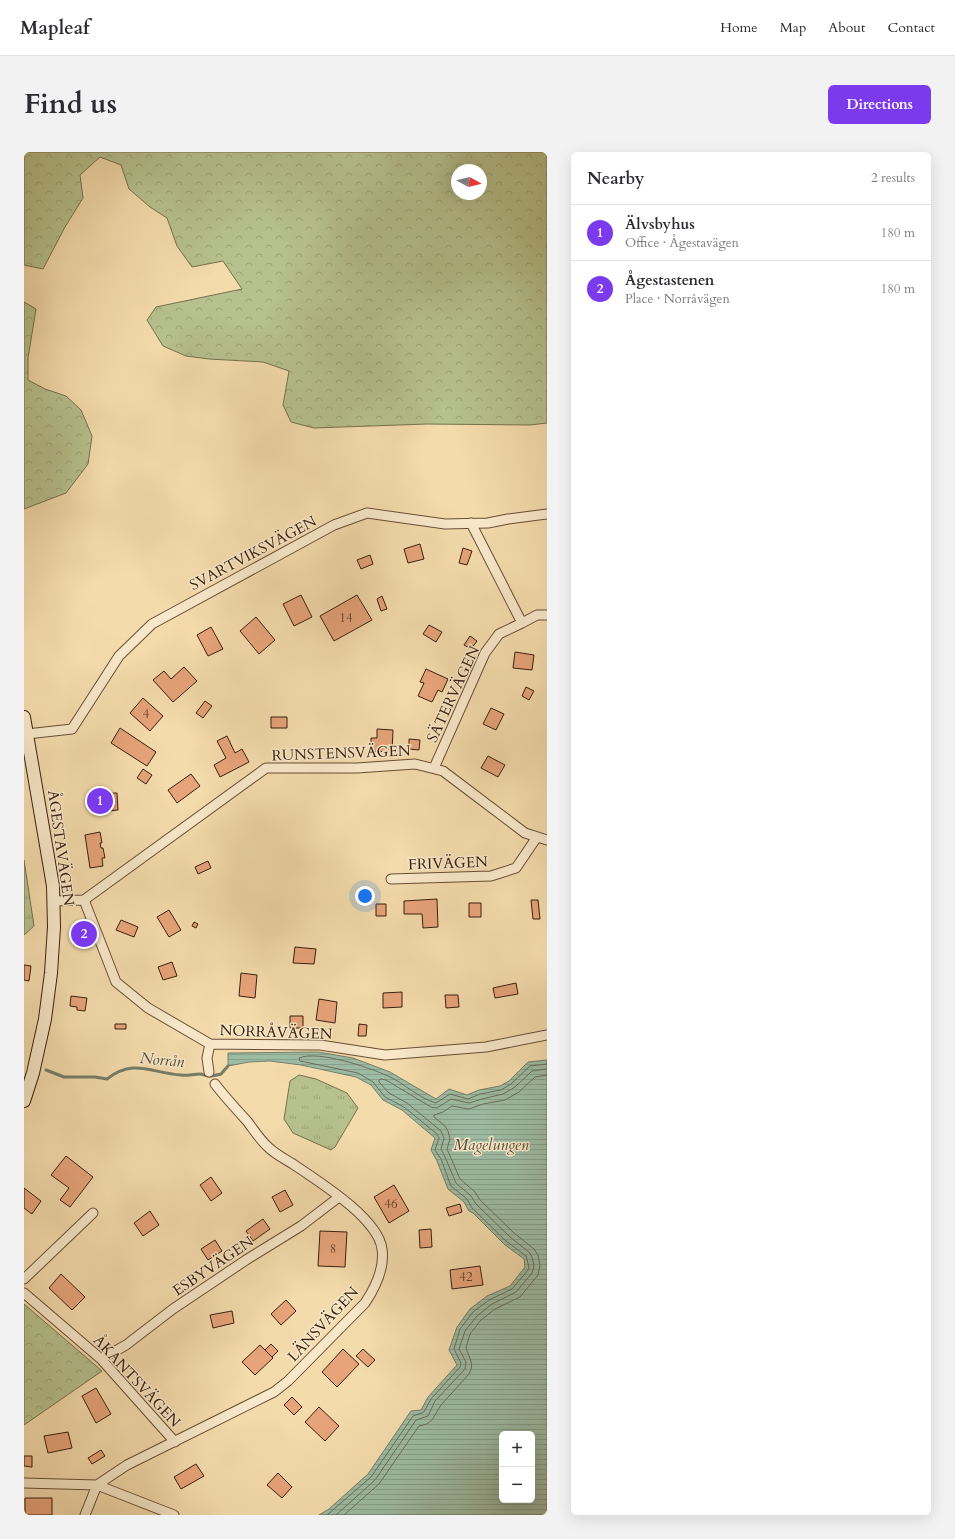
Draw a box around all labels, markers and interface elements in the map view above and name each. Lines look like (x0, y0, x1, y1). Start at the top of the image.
text: Mapleaf (20, 15, 90, 41)
text: Home (720, 18, 758, 37)
text: Map (780, 18, 806, 37)
text: About (828, 18, 865, 37)
text: Contact (887, 18, 935, 37)
text: Find us (24, 85, 117, 123)
button: Directions (828, 85, 931, 124)
north arrow (451, 164, 487, 200)
text: Nearby (587, 167, 644, 190)
text: 2 results (871, 169, 915, 187)
text: Älvsbyhus (625, 214, 695, 234)
text: 1 (597, 224, 603, 242)
text: 180 m (881, 224, 915, 242)
text: Office · Ågestavägen (625, 234, 739, 252)
text: Ågestastenen (625, 270, 714, 290)
text: 2 (597, 280, 603, 298)
text: 180 m (881, 280, 915, 298)
text: Place · Norråvägen (625, 290, 730, 308)
street label: SVARTVIKSVÄGEN (186, 511, 320, 595)
house number: 14 (339, 609, 353, 627)
street label: SÄTERVÄGEN (422, 642, 484, 746)
house number: 4 (143, 705, 150, 723)
street label: RUNSTENSVÄGEN (271, 741, 411, 765)
pin: 1 (87, 786, 113, 816)
street label: ÅGESTAVÄGEN (43, 789, 79, 907)
street label: FRIVÄGEN (408, 852, 488, 874)
your location (355, 886, 375, 906)
pin: 2 (71, 919, 97, 949)
street label: NORRÅVÄGEN (219, 1020, 333, 1044)
water label: Norrån (139, 1047, 185, 1073)
water label: Magelungen (453, 1134, 529, 1156)
house number: 46 (384, 1195, 398, 1213)
street label: ESBYVÄGEN (169, 1231, 258, 1301)
house number: 8 (330, 1240, 336, 1258)
house number: 42 (459, 1268, 473, 1286)
street label: LÄNSVÄGEN (283, 1282, 363, 1366)
street label: ÅKANTSVÄGEN (89, 1331, 185, 1432)
map controls (499, 1431, 535, 1503)
button: + (499, 1431, 535, 1467)
button: − (499, 1467, 535, 1503)

